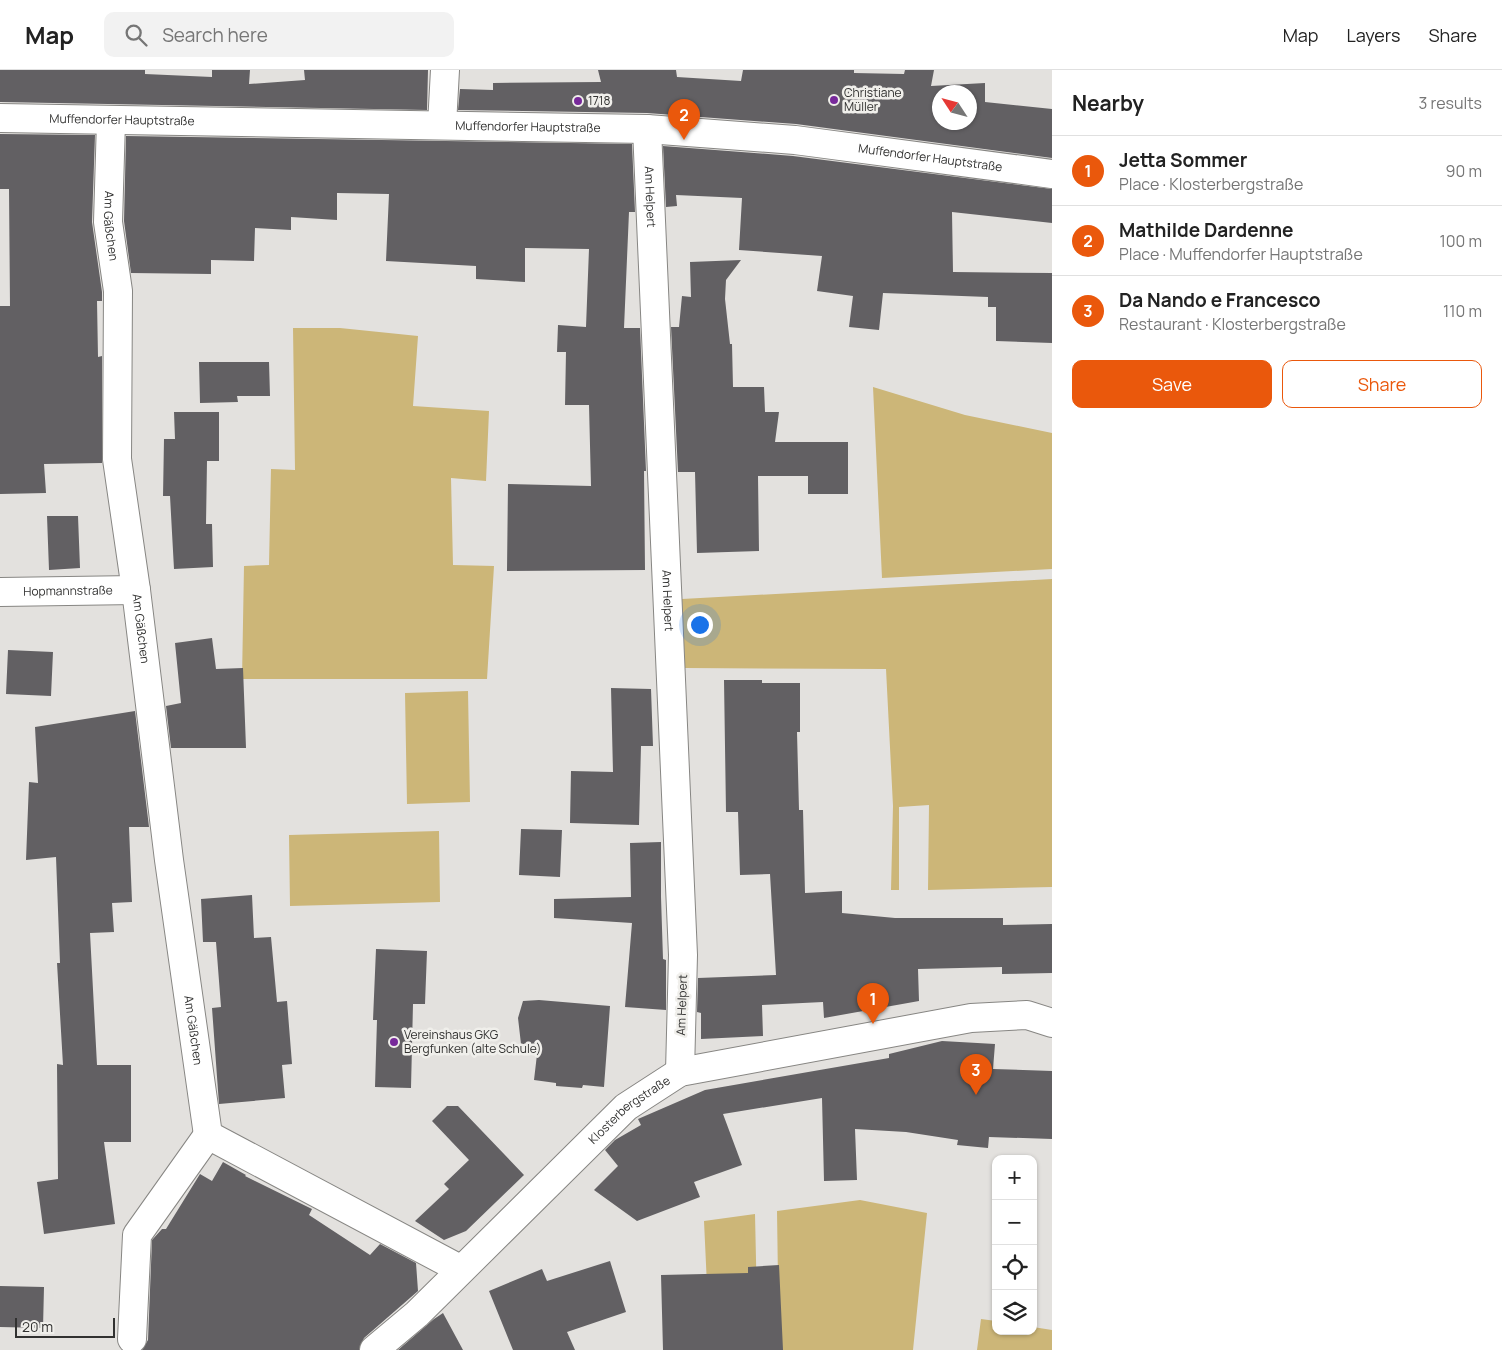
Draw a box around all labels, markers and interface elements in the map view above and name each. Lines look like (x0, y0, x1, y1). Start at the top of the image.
search box (104, 12, 454, 57)
text: Map (25, 18, 74, 51)
icon: search (122, 21, 150, 49)
text: Search here (162, 22, 268, 48)
text: Map (1283, 23, 1318, 47)
text: Layers (1346, 23, 1400, 47)
text: Share (1428, 23, 1477, 47)
place label: Christiane Müller (844, 84, 902, 115)
north arrow (932, 85, 977, 130)
text: Nearby (1072, 89, 1144, 117)
place label: 1718 (588, 92, 610, 109)
text: 3 results (1419, 92, 1482, 114)
marker: Christiane Müller (828, 94, 840, 106)
marker: 1718 (572, 95, 584, 107)
pin: 2 (668, 99, 700, 140)
street label: Muffendorfer Hauptstraße (49, 110, 195, 129)
street label: Muffendorfer Hauptstraße (455, 117, 601, 136)
street label: Muffendorfer Hauptstraße (857, 139, 1004, 175)
text: Jetta Sommer (1119, 147, 1247, 173)
text: 1 (1084, 160, 1092, 182)
text: 90 m (1446, 160, 1482, 182)
street label: Am Helpert (641, 166, 660, 228)
text: Place · Klosterbergstraße (1119, 173, 1303, 195)
street label: Am Gäßchen (100, 191, 123, 262)
text: Mathilde Dardenne (1119, 217, 1294, 243)
text: 2 (1083, 230, 1093, 252)
text: 100 m (1439, 230, 1482, 252)
text: Place · Muffendorfer Hauptstraße (1119, 243, 1363, 265)
text: Da Nando e Francesco (1119, 287, 1321, 313)
text: 3 (1083, 300, 1093, 322)
text: 110 m (1443, 300, 1482, 322)
text: Restaurant · Klosterbergstraße (1119, 313, 1346, 335)
button: Save (1072, 360, 1272, 408)
button: Share (1282, 360, 1482, 408)
street label: Am Helpert (658, 569, 678, 632)
street label: Hopmannstraße (23, 581, 113, 600)
street label: Am Gäßchen (129, 593, 154, 664)
your location (687, 612, 713, 638)
street label: Am Helpert (672, 974, 691, 1036)
pin: 1 (857, 983, 889, 1024)
street label: Am Gäßchen (180, 994, 207, 1066)
place label: Vereinshaus GKG Bergfunken (alte Schule) (404, 1026, 541, 1057)
marker: Vereinshaus GKG Bergfunken (alte Schule) (388, 1036, 400, 1048)
pin: 3 (960, 1054, 992, 1095)
street label: Klosterbergstraße (584, 1072, 673, 1148)
map controls (992, 1155, 1037, 1335)
button: + (992, 1155, 1037, 1200)
button: − (992, 1200, 1037, 1245)
button: locate (992, 1245, 1037, 1290)
button: layers (992, 1290, 1037, 1335)
scale bar (15, 1315, 115, 1338)
text: 20 m (22, 1317, 53, 1336)

